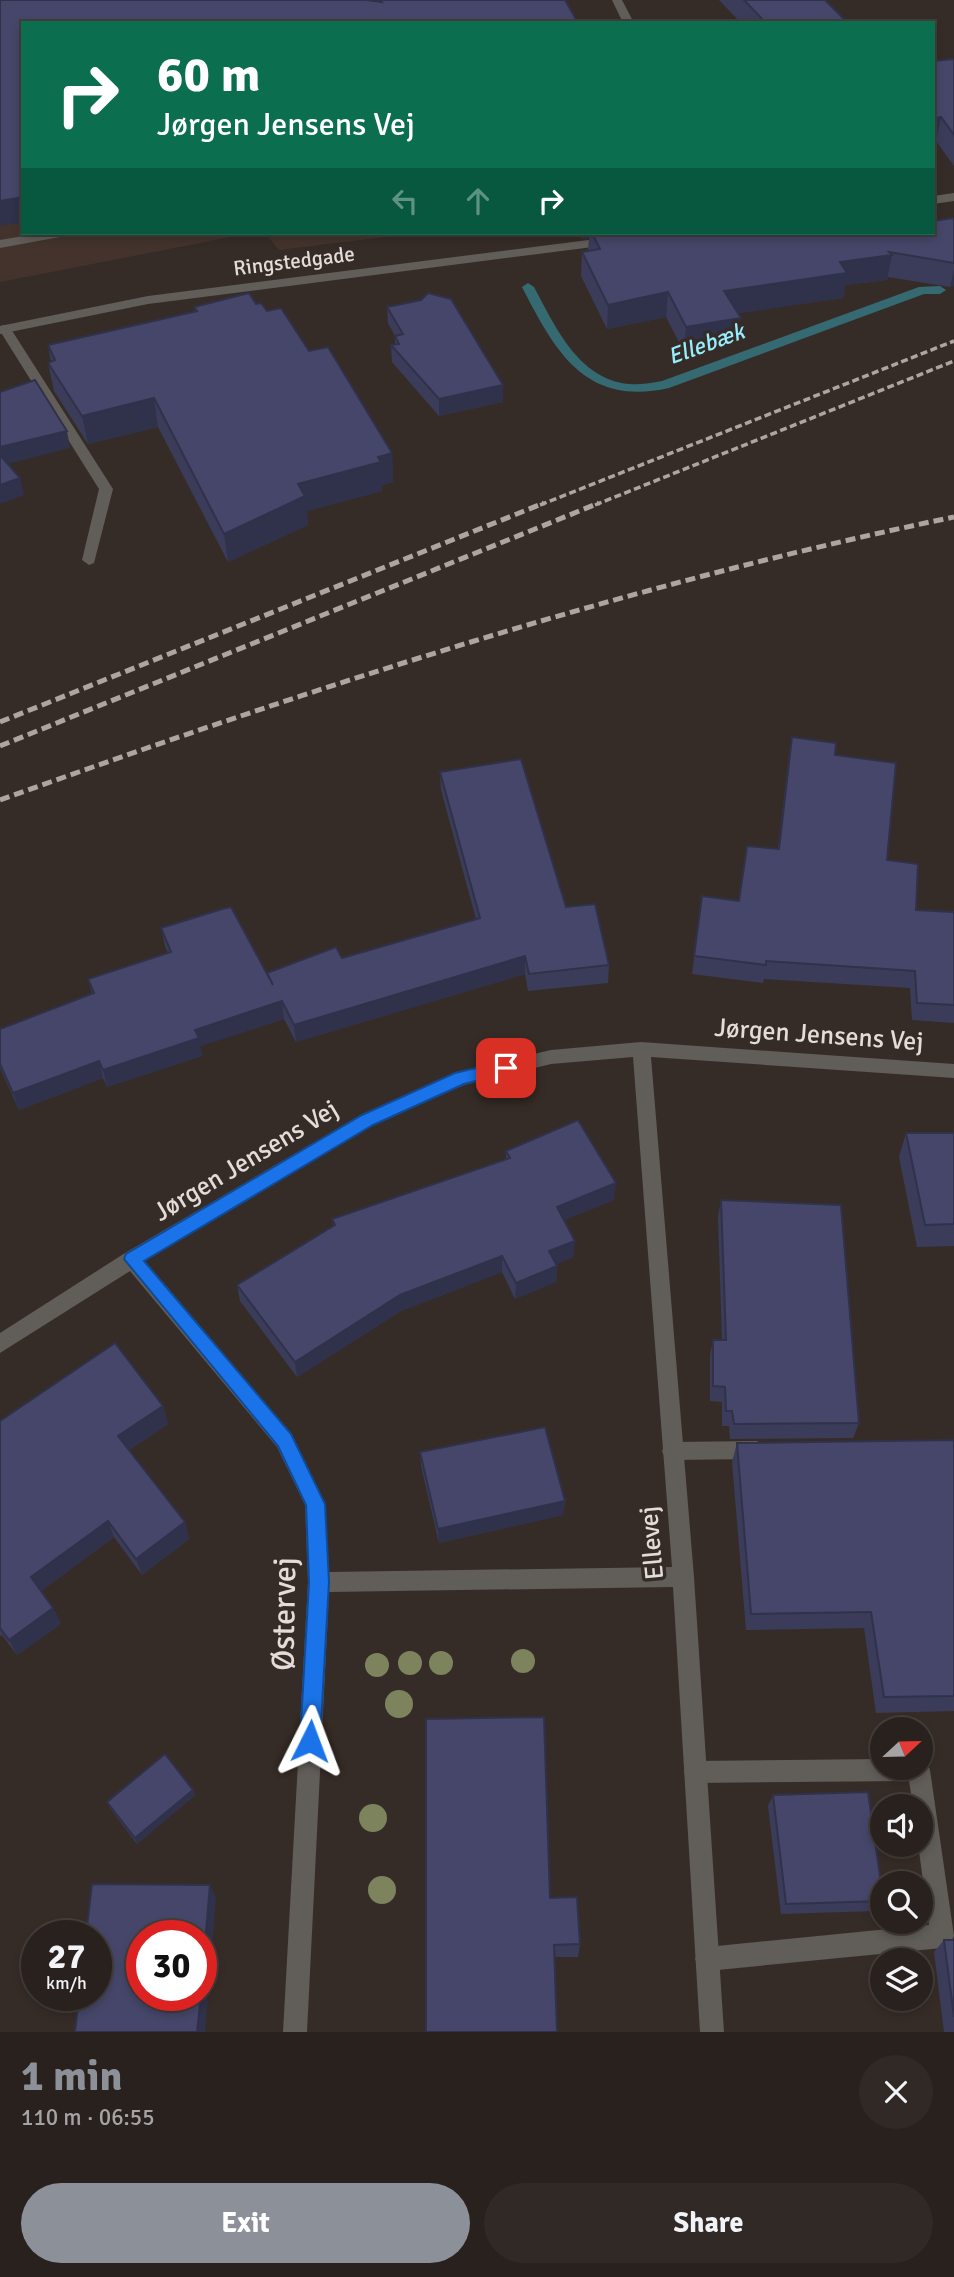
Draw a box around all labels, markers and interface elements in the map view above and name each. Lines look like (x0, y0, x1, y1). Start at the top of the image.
text: 60 m (157, 45, 260, 105)
icon: right (42, 49, 133, 140)
text: Jørgen Jensens Vej (157, 105, 415, 144)
icon: left (386, 182, 424, 220)
icon: ahead (459, 182, 497, 220)
icon: right (532, 182, 570, 220)
street label: Ringstedgade (232, 241, 356, 281)
water label: Ellebæk (664, 316, 750, 371)
street label: Jørgen Jensens Vej (713, 1012, 925, 1058)
pin (476, 1038, 536, 1098)
icon: arrive (487, 1049, 525, 1087)
street label: Jørgen Jensens Vej (148, 1093, 344, 1229)
street label: Ellevej (633, 1505, 671, 1581)
street label: Østervej (264, 1557, 304, 1671)
position arrow (273, 1704, 347, 1778)
north arrow (870, 1717, 933, 1780)
map controls (870, 1717, 933, 2011)
button: sound (870, 1794, 933, 1857)
button: search (870, 1871, 933, 1934)
speed limit sign: 30 (126, 1920, 217, 2011)
text: 27 (48, 1935, 85, 1978)
button: layers (870, 1948, 933, 2011)
text: km/h (46, 1972, 87, 1994)
text: 1 min (21, 2051, 122, 2102)
button: close (859, 2055, 933, 2129)
text: 110 m · 06:55 (21, 2103, 155, 2132)
button: Exit (21, 2183, 470, 2263)
button: Share (484, 2183, 933, 2263)

